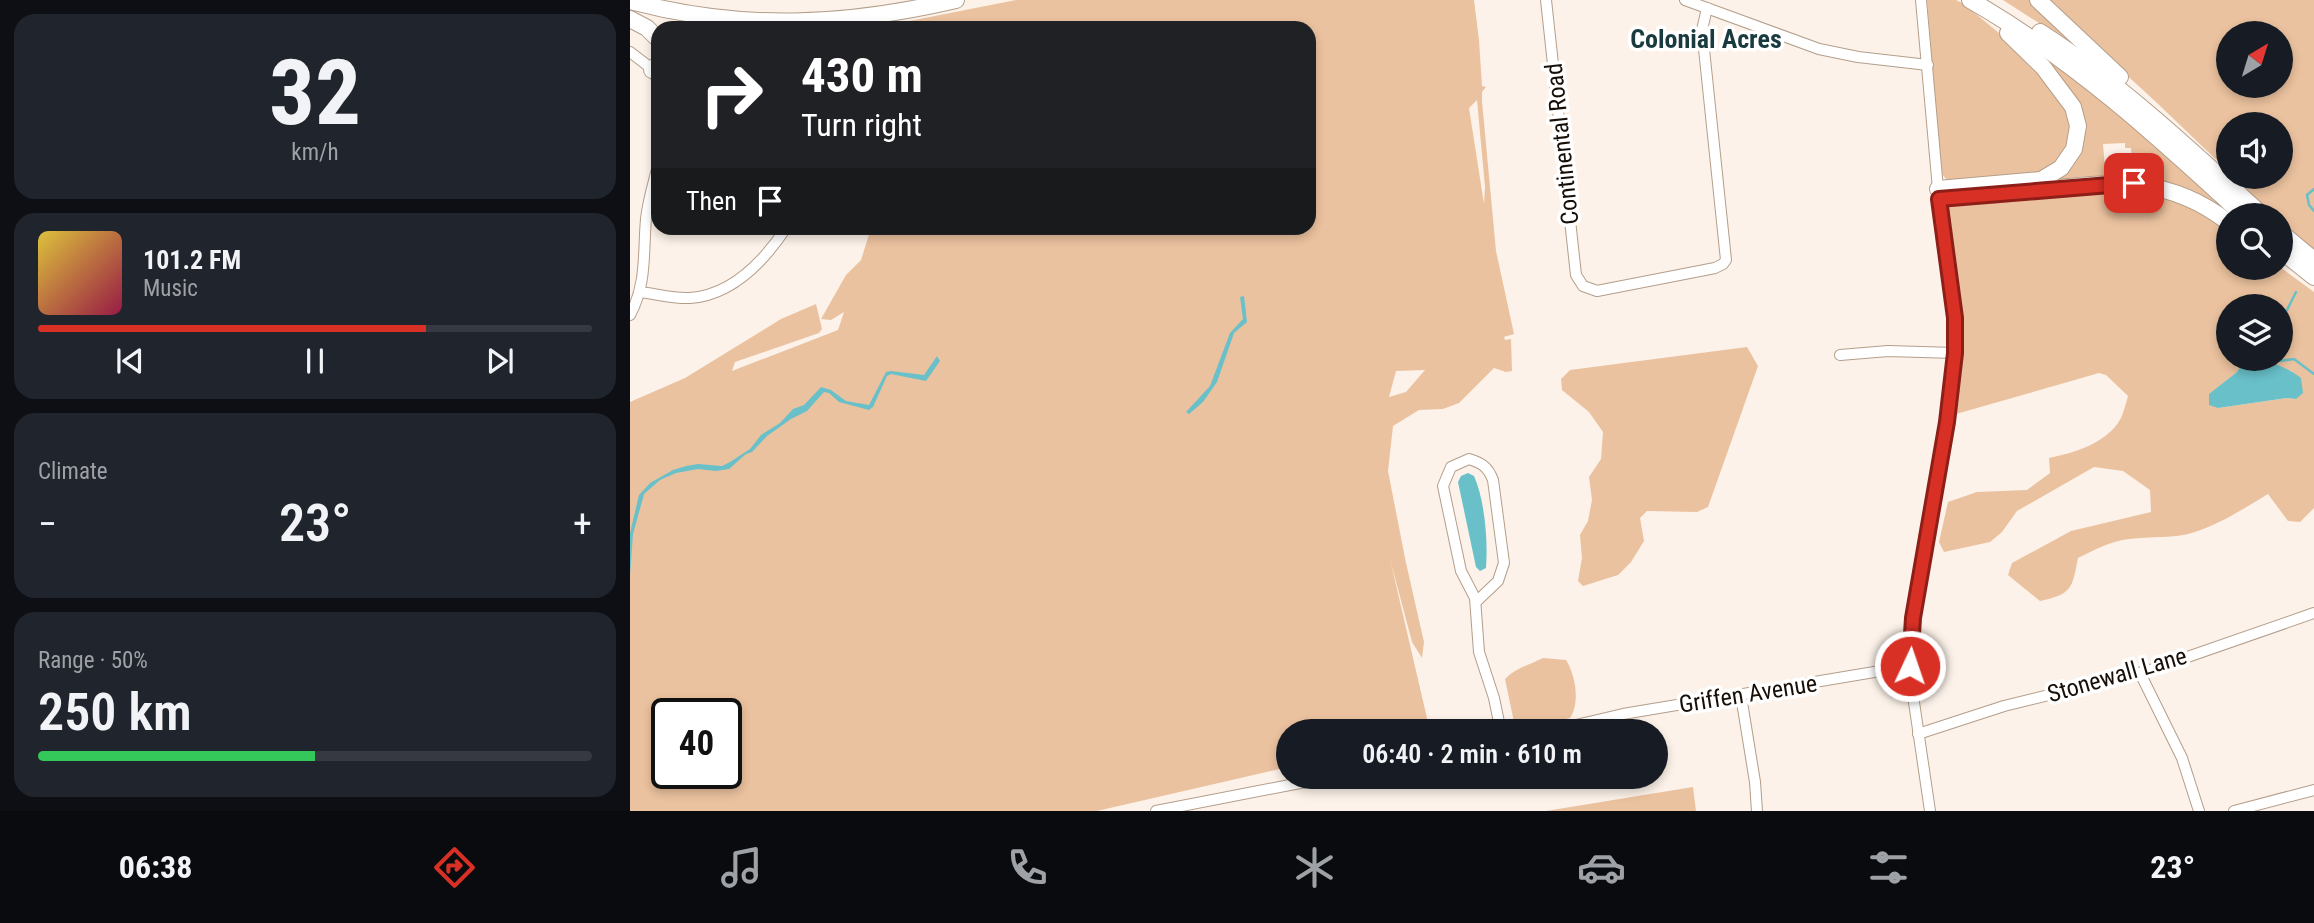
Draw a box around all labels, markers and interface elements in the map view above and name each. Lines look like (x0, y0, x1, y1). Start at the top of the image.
north arrow (2216, 21, 2292, 98)
map controls (2216, 21, 2293, 371)
district label: Colonial Acres (1630, 24, 1782, 54)
text: 32 (269, 40, 361, 146)
text: 430 m (801, 47, 923, 104)
icon: right (686, 49, 777, 140)
street label: Continental Road (1540, 62, 1584, 226)
text: Turn right (801, 106, 922, 144)
button: sound (2216, 112, 2293, 189)
text: km/h (291, 139, 339, 166)
pin (2104, 153, 2164, 213)
icon: arrive (2115, 164, 2153, 202)
icon: arrive (751, 182, 789, 220)
text: Then (686, 186, 737, 216)
button: search (2216, 203, 2293, 280)
text: 101.2 FM (143, 245, 241, 275)
text: Music (143, 275, 198, 302)
button: layers (2216, 294, 2293, 371)
icon: previous (111, 342, 149, 380)
icon: pause (296, 342, 334, 380)
icon: next (481, 342, 519, 380)
text: Climate (38, 458, 108, 485)
text: 23° (279, 493, 351, 554)
text: − (38, 502, 57, 546)
text: + (573, 502, 592, 546)
position arrow (1873, 629, 1947, 703)
street label: Stonewall Lane (2044, 642, 2190, 708)
text: Range · 50% (38, 647, 148, 674)
street label: Griffen Avenue (1677, 669, 1819, 719)
text: 250 km (38, 682, 192, 743)
speed limit sign: 40 (651, 698, 742, 789)
text: 06:40 · 2 min · 610 m (1362, 739, 1582, 769)
icon: directions (430, 843, 479, 892)
icon: music (717, 843, 766, 892)
icon: phone (1003, 843, 1052, 892)
icon: climate (1290, 843, 1339, 892)
icon: car (1577, 843, 1626, 892)
icon: filters (1864, 843, 1913, 892)
text: 06:38 (119, 848, 192, 886)
text: 23° (2150, 848, 2195, 886)

